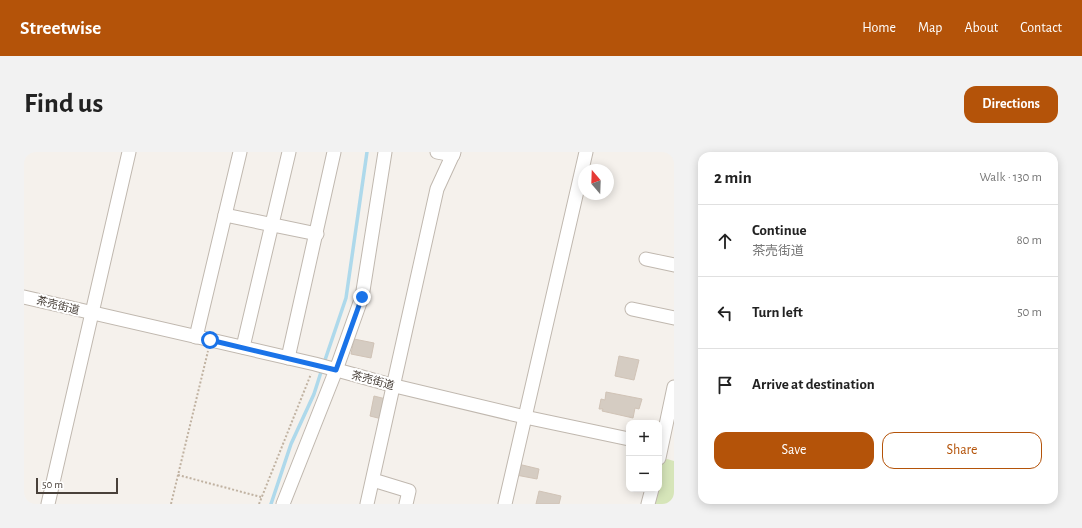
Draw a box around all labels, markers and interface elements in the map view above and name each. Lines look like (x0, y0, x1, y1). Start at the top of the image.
text: Streetwise (20, 19, 101, 38)
text: Home (862, 21, 896, 35)
text: Map (918, 21, 942, 35)
text: About (964, 21, 998, 35)
text: Contact (1020, 21, 1062, 35)
button: Directions (964, 86, 1058, 123)
text: Find us (24, 90, 103, 118)
north arrow (578, 164, 614, 200)
text: 2 min (714, 169, 752, 186)
text: Walk · 130 m (979, 171, 1042, 184)
text: Continue (752, 223, 807, 238)
icon: ahead (714, 230, 736, 252)
text: 80 m (1016, 234, 1042, 247)
text: 茶売街道 (752, 245, 804, 258)
route end (353, 288, 371, 306)
street label: 茶売街道 (35, 294, 81, 316)
icon: left (714, 302, 736, 324)
text: Turn left (752, 305, 803, 320)
text: 50 m (1017, 306, 1042, 319)
route start (201, 331, 219, 349)
street label: 茶売街道 (350, 369, 396, 391)
icon: arrive (714, 374, 736, 396)
text: Arrive at destination (752, 377, 875, 392)
map controls (626, 420, 662, 492)
button: + (626, 420, 662, 456)
button: Save (714, 432, 874, 469)
button: Share (882, 432, 1042, 469)
button: − (626, 456, 662, 492)
scale bar (36, 476, 118, 495)
text: 50 m (42, 479, 63, 490)

